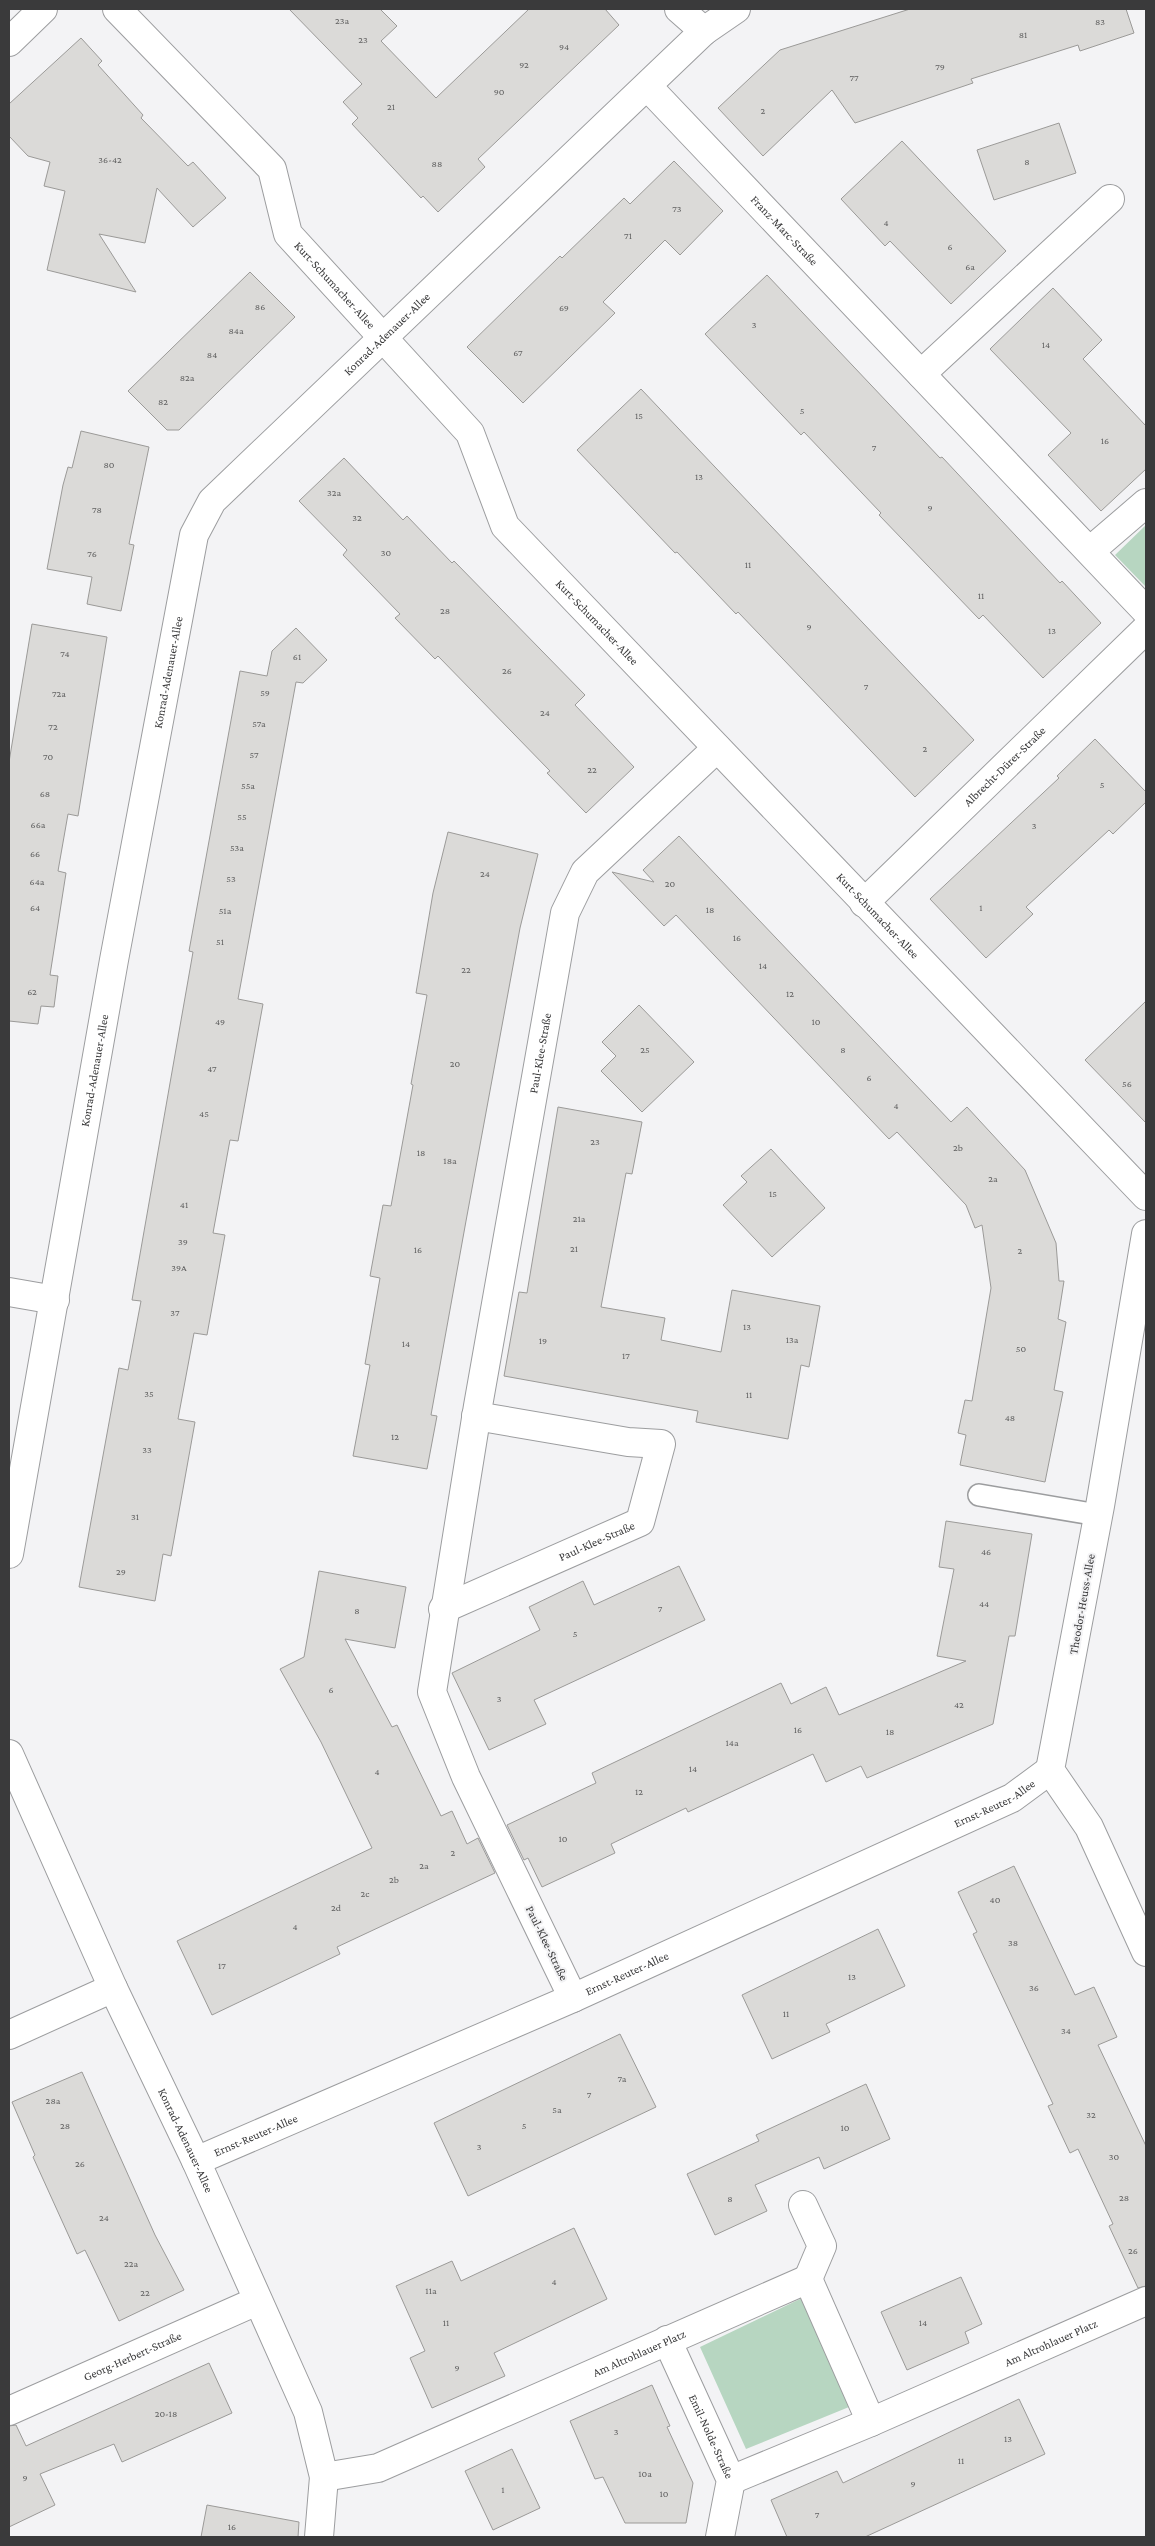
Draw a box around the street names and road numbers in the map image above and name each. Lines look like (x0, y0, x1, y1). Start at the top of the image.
street label: Franz-Marc-Straße (748, 193, 821, 268)
street label: Kurt-Schumacher-Allee (291, 239, 378, 332)
street label: Konrad-Adenauer-Allee (341, 290, 433, 378)
street label: Kurt-Schumacher-Allee (553, 577, 641, 668)
street label: Konrad-Adenauer-Allee (151, 615, 186, 729)
street label: Albrecht-Dürer-Straße (961, 724, 1048, 809)
street label: Kurt-Schumacher-Allee (834, 870, 922, 961)
street label: Paul-Klee-Straße (526, 1012, 554, 1095)
street label: Konrad-Adenauer-Allee (78, 1013, 111, 1128)
street label: Paul-Klee-Straße (557, 1518, 637, 1564)
street label: Theodor-Heuss-Allee (1066, 1553, 1098, 1655)
street label: Ernst-Reuter-Allee (952, 1776, 1038, 1831)
street label: Paul-Klee-Straße (523, 1903, 571, 1983)
street label: Ernst-Reuter-Allee (583, 1948, 671, 1998)
street label: Konrad-Adenauer-Allee (155, 2086, 216, 2195)
street label: Ernst-Reuter-Allee (212, 2111, 300, 2159)
street label: Am Altrohlauer Platz (1002, 2316, 1099, 2369)
street label: Am Altrohlauer Platz (591, 2327, 688, 2380)
street label: Georg-Herbert-Straße (81, 2328, 183, 2384)
street label: Emil-Nolde-Straße (686, 2392, 736, 2481)

